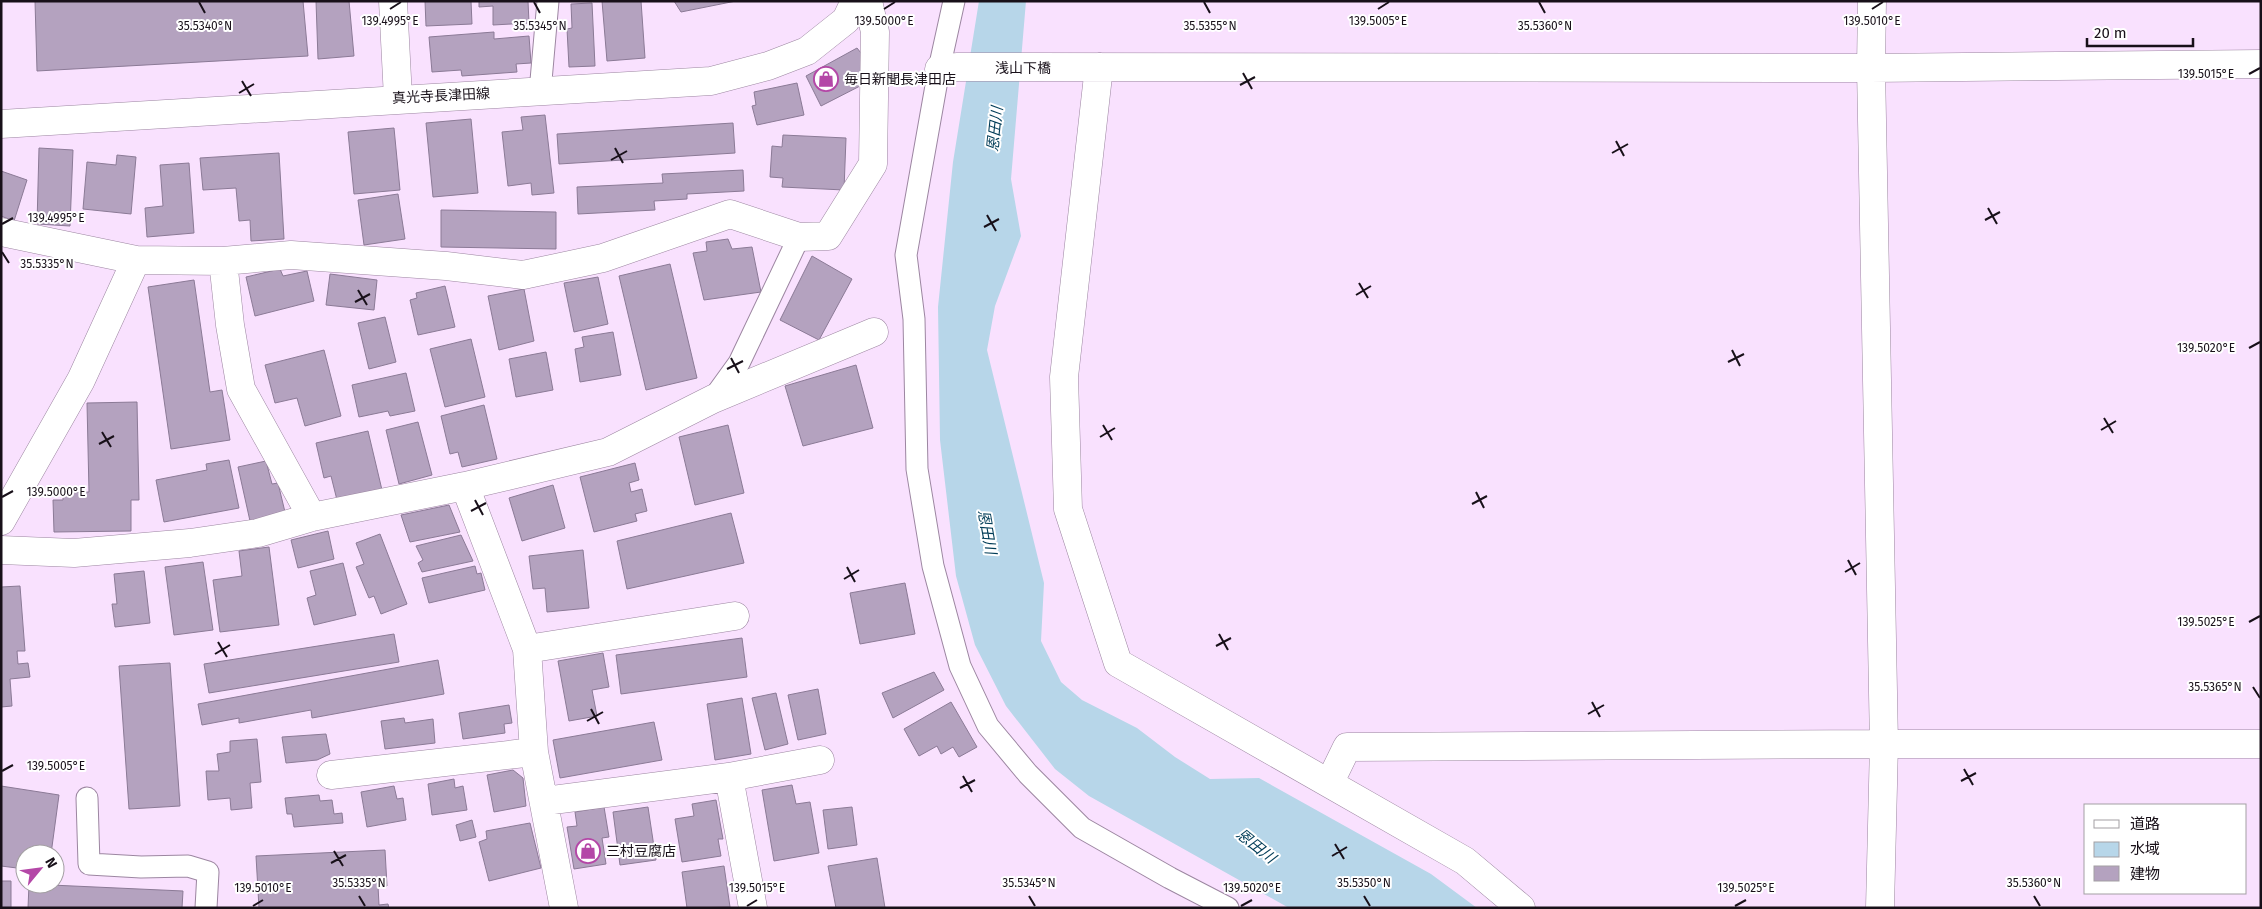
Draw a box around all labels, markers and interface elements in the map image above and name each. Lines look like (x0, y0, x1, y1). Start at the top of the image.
text: 139.4995°E (361, 14, 419, 28)
text: 139.5000°E (854, 14, 914, 28)
text: 139.5005°E (1349, 14, 1407, 28)
text: 139.5010°E (1843, 14, 1901, 28)
scale bar (2087, 15, 2193, 47)
text: 35.5340°N (178, 19, 232, 33)
text: 35.5345°N (513, 19, 567, 33)
text: 35.5355°N (1183, 19, 1237, 33)
text: 35.5360°N (1518, 19, 1572, 33)
text: 20 m (2094, 24, 2127, 42)
street label: 浅山下橋 (995, 60, 1051, 77)
shop icon: 毎日新聞長津田店 (813, 66, 839, 92)
text: 139.5015°E (2178, 67, 2234, 81)
place label: 毎日新聞長津田店 (844, 71, 956, 88)
street label: 真光寺長津田線 (392, 85, 490, 107)
water label: 恩田川 (984, 104, 1007, 152)
text: 139.4995°E (27, 211, 85, 225)
text: 35.5335°N (20, 257, 74, 271)
text: 139.5020°E (2177, 341, 2235, 355)
text: 139.5000°E (26, 485, 86, 499)
water label: 恩田川 (974, 508, 1000, 558)
text: 139.5025°E (2177, 615, 2235, 629)
text: 35.5365°N (2188, 680, 2242, 694)
text: 139.5005°E (27, 759, 85, 773)
legend (2084, 804, 2247, 894)
text: 道路 (2130, 815, 2160, 833)
water label: 恩田川 (1233, 825, 1281, 868)
shop icon: 三村豆腐店 (575, 838, 601, 864)
text: 水域 (2130, 840, 2160, 858)
place label: 三村豆腐店 (606, 843, 676, 860)
north arrow (15, 844, 65, 894)
text: N (41, 855, 61, 871)
text: 建物 (2130, 865, 2160, 883)
text: 35.5335°N (332, 876, 386, 890)
text: 35.5345°N (1002, 876, 1056, 890)
text: 35.5350°N (1337, 876, 1391, 890)
text: 35.5360°N (2007, 876, 2061, 890)
text: 139.5010°E (234, 881, 292, 895)
text: 139.5015°E (729, 881, 785, 895)
text: 139.5020°E (1223, 881, 1281, 895)
text: 139.5025°E (1717, 881, 1775, 895)

